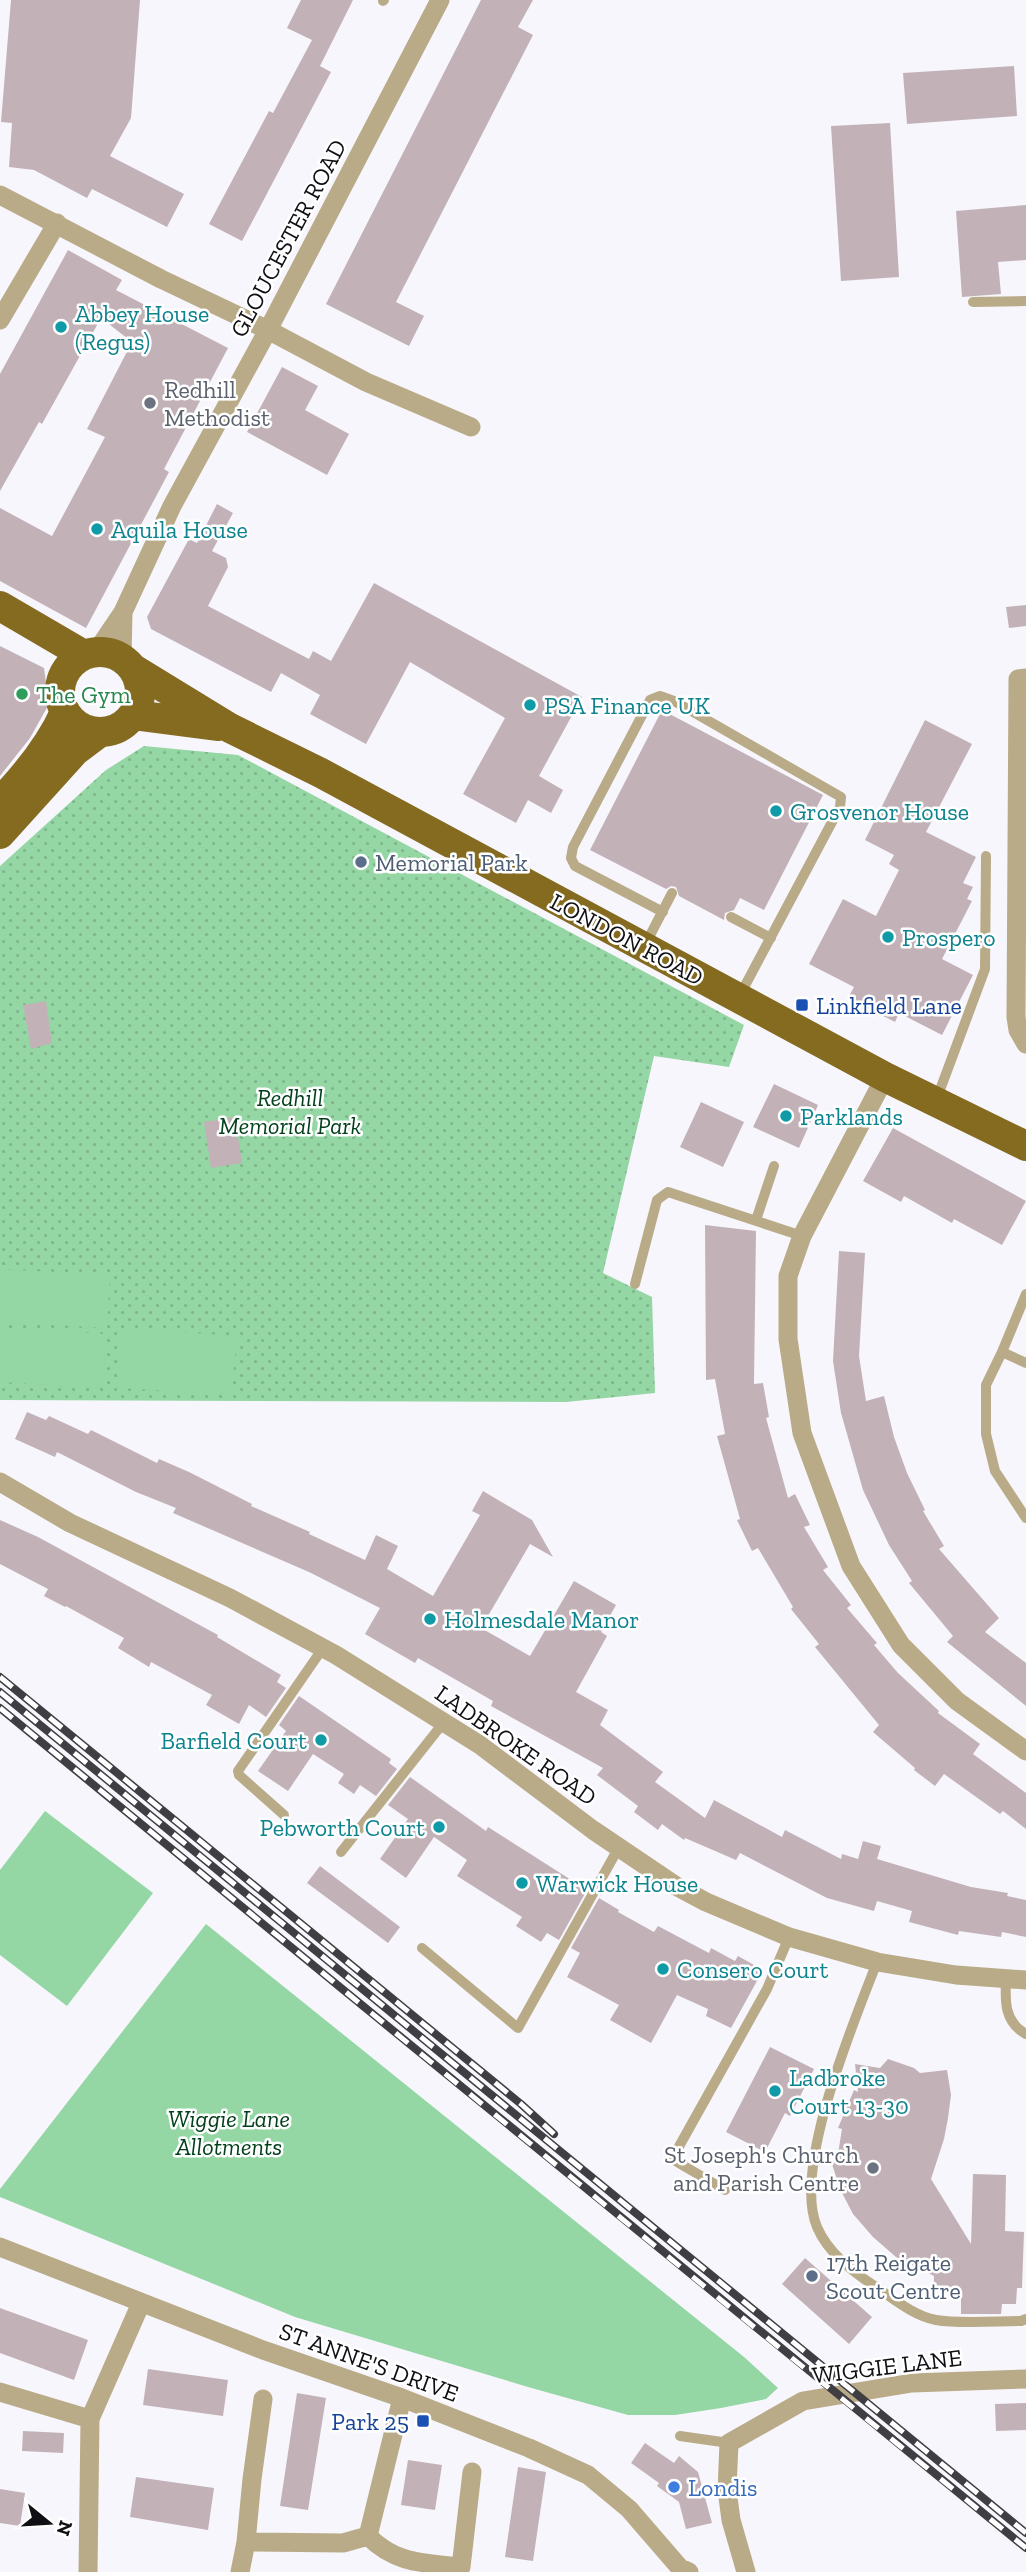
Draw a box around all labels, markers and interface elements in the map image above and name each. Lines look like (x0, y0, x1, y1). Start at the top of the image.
street label: GLOUCESTER ROAD (224, 134, 352, 342)
place label: Abbey House (Regus) (75, 299, 209, 356)
marker: Abbey House (Regus) (53, 319, 69, 335)
place label: Redhill Methodist (164, 375, 270, 432)
marker: Redhill Methodist (142, 395, 158, 411)
place label: Aquila House (111, 515, 248, 544)
marker: Aquila House (89, 521, 105, 537)
place label: The Gym (36, 680, 131, 709)
marker: The Gym (14, 686, 30, 702)
place label: PSA Finance UK (544, 691, 711, 720)
marker: PSA Finance UK (522, 697, 538, 713)
place label: Grosvenor House (790, 797, 969, 826)
marker: Grosvenor House (768, 803, 784, 819)
place label: Memorial Park (375, 848, 528, 877)
marker: Memorial Park (353, 854, 369, 870)
street label: LONDON ROAD (546, 886, 708, 992)
place label: Prospero (902, 923, 996, 952)
marker: Prospero (880, 929, 896, 945)
place label: Linkfield Lane (816, 991, 962, 1020)
marker: Linkfield Lane (794, 997, 810, 1013)
park label: Redhill Memorial Park (219, 1083, 362, 1140)
place label: Parklands (800, 1102, 903, 1131)
marker: Parklands (778, 1108, 794, 1124)
place label: Holmesdale Manor (444, 1605, 639, 1634)
marker: Holmesdale Manor (422, 1611, 438, 1627)
street label: LADBROKE ROAD (430, 1679, 602, 1811)
place label: Barfield Court (161, 1726, 307, 1755)
marker: Barfield Court (313, 1732, 329, 1748)
place label: Pebworth Court (260, 1813, 425, 1842)
marker: Pebworth Court (431, 1819, 447, 1835)
place label: Warwick House (536, 1869, 698, 1898)
marker: Warwick House (514, 1875, 530, 1891)
place label: Consero Court (677, 1955, 829, 1984)
marker: Consero Court (655, 1961, 671, 1977)
place label: Ladbroke Court 13-30 (789, 2063, 909, 2120)
marker: Ladbroke Court 13-30 (767, 2083, 783, 2099)
park label: Wiggie Lane Allotments (168, 2104, 290, 2161)
place label: St Joseph's Church and Parish Centre (664, 2140, 860, 2197)
marker: St Joseph's Church and Parish Centre (865, 2160, 881, 2176)
place label: 17th Reigate Scout Centre (826, 2248, 961, 2305)
marker: 17th Reigate Scout Centre (804, 2268, 820, 2284)
street label: ST ANNE'S DRIVE (275, 2316, 463, 2408)
street label: WIGGIE LANE (810, 2342, 964, 2390)
place label: Park 25 (331, 2407, 409, 2436)
marker: Park 25 (415, 2413, 431, 2429)
place label: Londis (688, 2473, 758, 2502)
marker: Londis (666, 2479, 682, 2495)
north arrow (14, 2488, 84, 2558)
text: N (52, 2518, 78, 2539)

